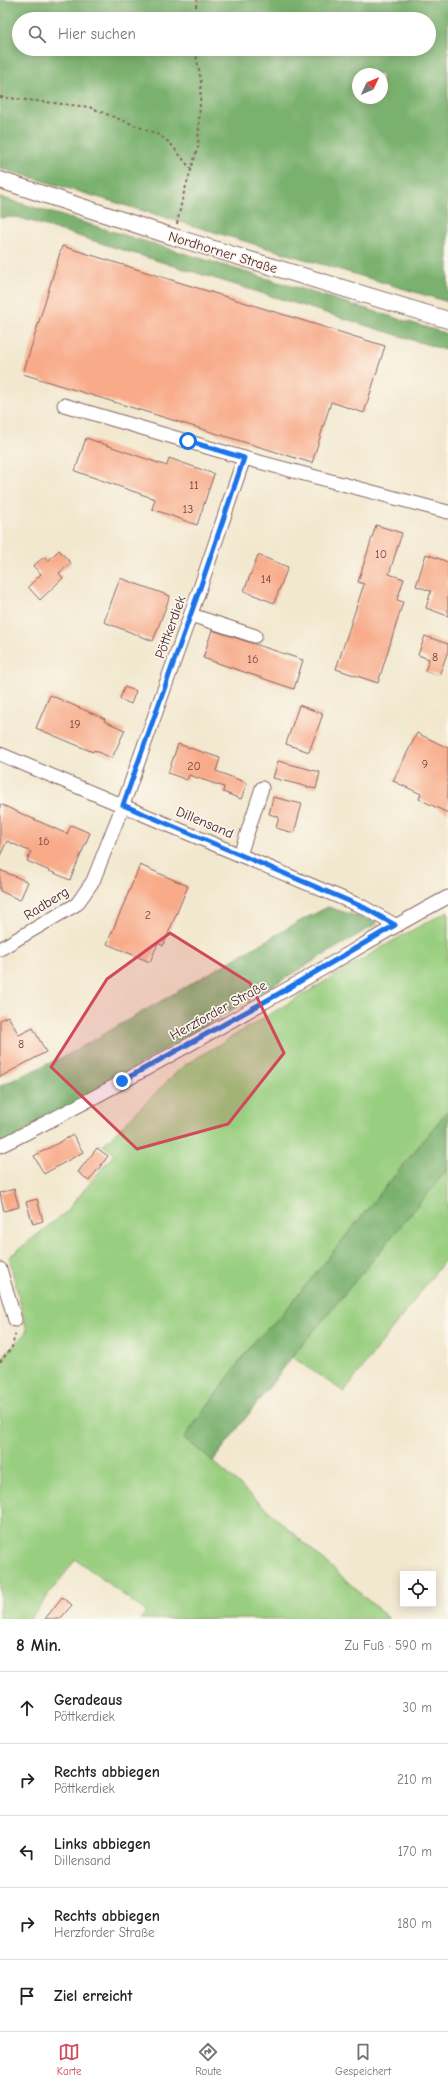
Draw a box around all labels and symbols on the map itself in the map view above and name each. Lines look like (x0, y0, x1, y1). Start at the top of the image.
north arrow (352, 68, 388, 104)
street label: Nordhorner Straße (166, 228, 279, 277)
route start (179, 432, 197, 450)
house number: 11 (189, 478, 199, 492)
house number: 13 (183, 502, 193, 516)
house number: 10 (375, 547, 387, 561)
house number: 14 (261, 572, 271, 586)
street label: Pöttkerdiek (151, 593, 190, 661)
house number: 8 (432, 650, 438, 664)
house number: 16 (247, 652, 259, 666)
house number: 19 (69, 717, 81, 731)
house number: 9 (422, 757, 428, 771)
house number: 20 (187, 759, 201, 773)
street label: Dillensand (173, 803, 236, 842)
house number: 16 (38, 834, 50, 848)
street label: Radberg (21, 883, 72, 924)
house number: 2 (145, 908, 151, 922)
street label: Herzforder Straße (167, 977, 270, 1044)
house number: 8 (18, 1037, 24, 1051)
route end (113, 1072, 131, 1090)

